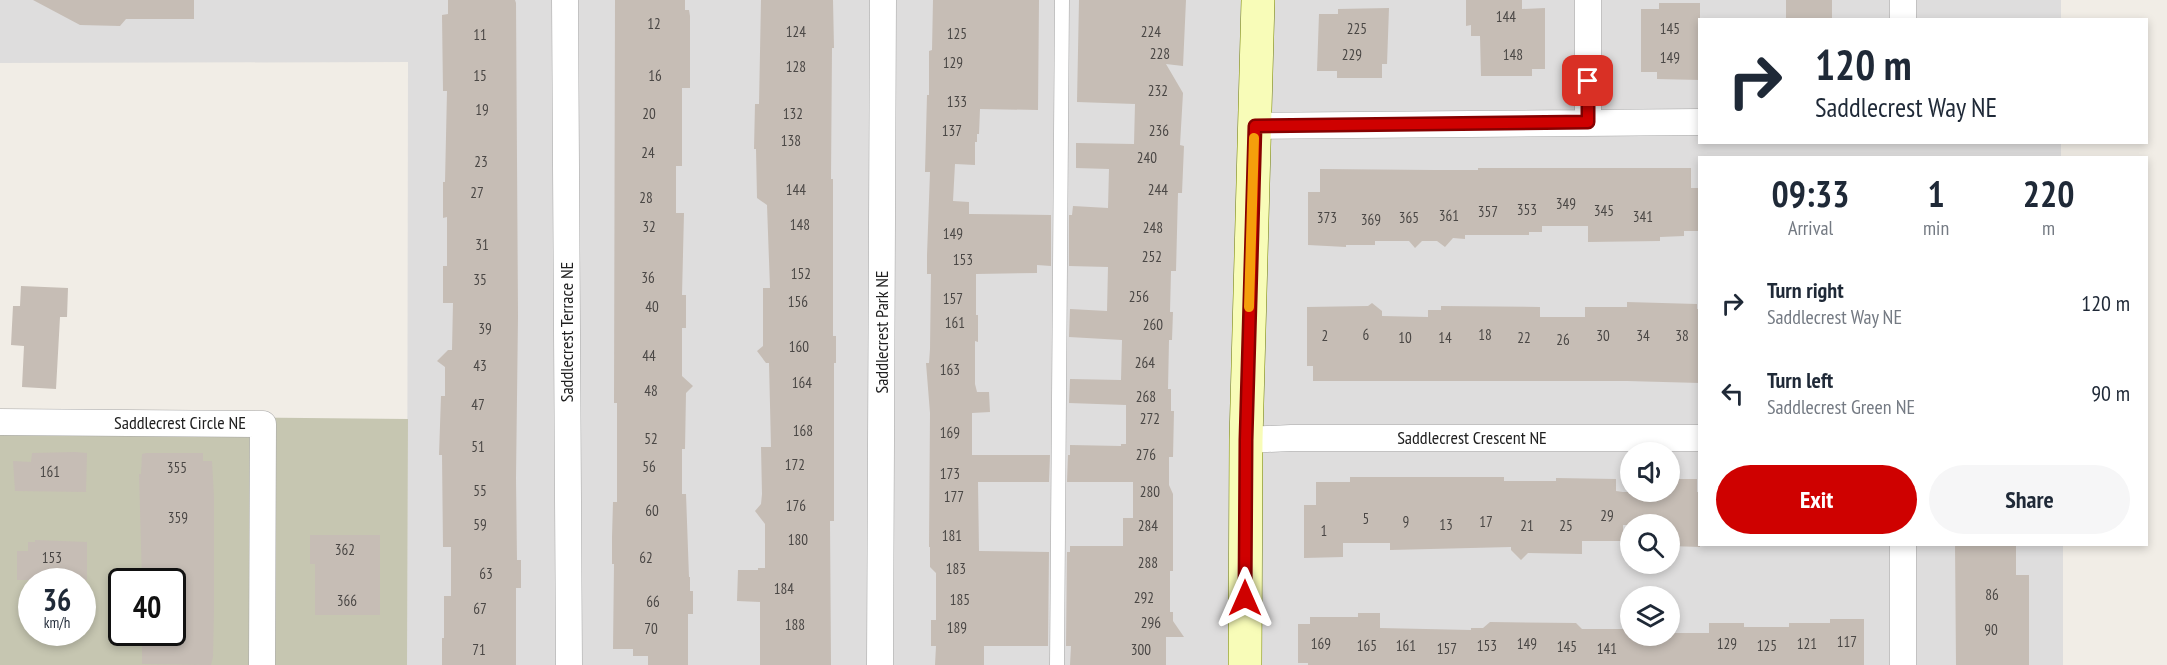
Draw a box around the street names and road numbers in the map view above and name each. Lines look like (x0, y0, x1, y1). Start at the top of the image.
street label: Saddlecrest Terrace NE (555, 262, 578, 402)
street label: Saddlecrest Park NE (870, 270, 893, 394)
street label: Saddlecrest Circle NE (114, 411, 246, 434)
street label: Saddlecrest Crescent NE (1397, 426, 1547, 449)

